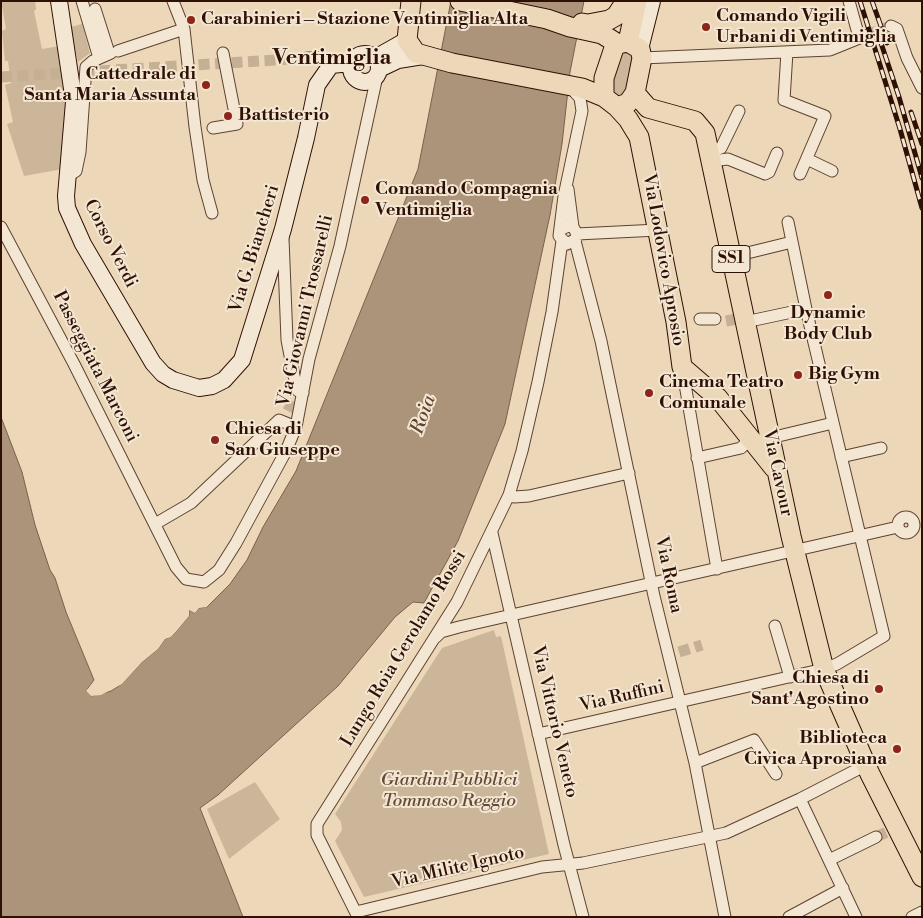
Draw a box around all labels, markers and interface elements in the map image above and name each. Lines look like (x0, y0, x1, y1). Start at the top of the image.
place label: Comando Vigili Urbani di Ventimiglia (716, 6, 896, 48)
place label: Carabinieri – Stazione Ventimiglia Alta (201, 9, 528, 31)
marker: Carabinieri – Stazione Ventimiglia Alta (185, 14, 197, 26)
marker: Comando Vigili Urbani di Ventimiglia (700, 21, 712, 33)
district label: Ventimiglia (273, 46, 391, 72)
place label: Cattedrale di Santa Maria Assunta (24, 64, 196, 106)
marker: Cattedrale di Santa Maria Assunta (200, 79, 212, 91)
place label: Battisterio (238, 105, 329, 127)
marker: Battisterio (222, 110, 234, 122)
street label: Via Lodovico Aprosio (637, 172, 689, 348)
place label: Comando Compagnia Ventimiglia (375, 179, 558, 222)
street label: Via G. Biancheri (225, 182, 285, 316)
marker: Comando Compagnia Ventimiglia (359, 194, 371, 206)
street label: Corso Verdi (79, 196, 141, 292)
street label: Via Giovanni Trossarelli (273, 213, 339, 409)
road number: SS1 (712, 245, 750, 272)
street label: Passeggiata Marconi (47, 288, 143, 446)
marker: Dynamic Body Club (822, 289, 834, 301)
place label: Dynamic Body Club (784, 303, 872, 346)
place label: Big Gym (808, 364, 880, 386)
marker: Big Gym (792, 369, 804, 381)
place label: Cinema Teatro Comunale (659, 372, 784, 414)
marker: Cinema Teatro Comunale (643, 387, 655, 399)
water label: Roia (406, 392, 442, 438)
place label: Chiesa di San Giuseppe (225, 419, 340, 462)
street label: Via Cavour (757, 427, 797, 519)
marker: Chiesa di San Giuseppe (209, 434, 221, 446)
street label: Via Roma (649, 535, 687, 615)
street label: Lungo Roia Gerolamo Rossi (337, 547, 471, 751)
street label: Via Vittorio Veneto (526, 644, 582, 800)
place label: Chiesa di Sant'Agostino (751, 668, 869, 711)
street label: Via Ruffini (578, 677, 666, 717)
marker: Chiesa di Sant'Agostino (873, 683, 885, 695)
place label: Biblioteca Civica Aprosiana (744, 728, 887, 771)
marker: Biblioteca Civica Aprosiana (891, 743, 903, 755)
park label: Giardini Pubblici Tommaso Reggio (380, 770, 518, 812)
street label: Via Milite Ignoto (389, 842, 527, 894)

